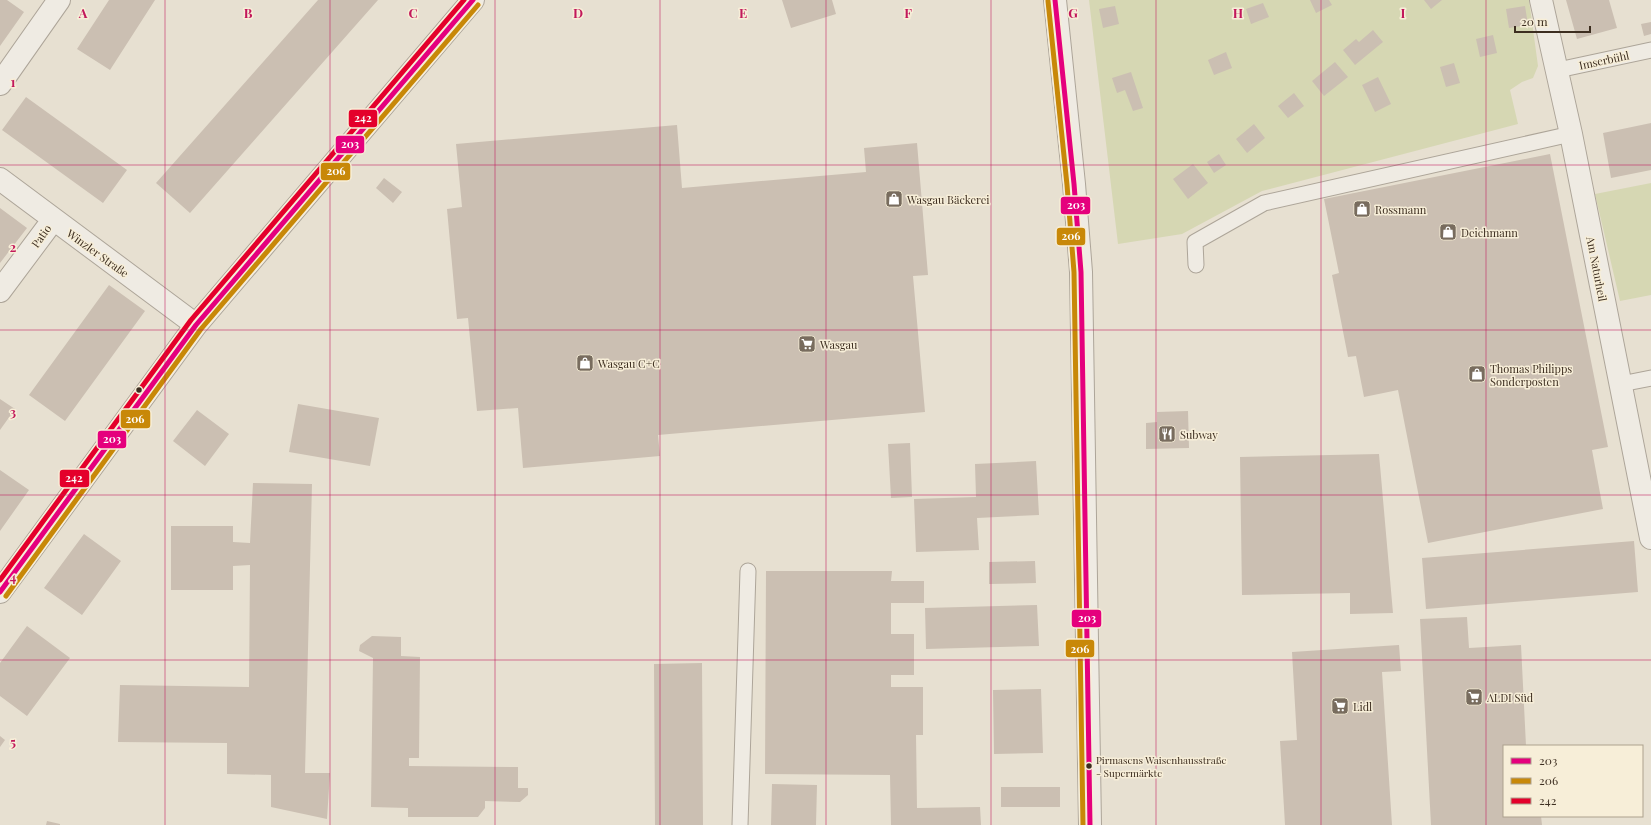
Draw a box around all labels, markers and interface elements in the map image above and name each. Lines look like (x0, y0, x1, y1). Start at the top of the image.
text: A (78, 4, 88, 21)
text: B (244, 4, 253, 21)
text: C (408, 4, 418, 21)
text: D (573, 4, 583, 21)
text: E (739, 4, 747, 21)
text: F (904, 4, 912, 21)
text: G (1068, 4, 1078, 21)
text: H (1233, 4, 1243, 21)
text: I (1401, 4, 1406, 21)
scale bar (1515, 8, 1590, 34)
text: 20 m (1521, 13, 1548, 29)
street label: Imserbühl (1578, 47, 1630, 73)
text: 1 (11, 73, 16, 90)
line badge: 242 (348, 109, 378, 128)
text: 242 (354, 110, 372, 125)
line badge: 203 (335, 135, 365, 154)
text: 203 (341, 136, 359, 151)
line badge: 206 (320, 162, 351, 181)
text: 206 (326, 163, 346, 178)
shop icon: Wasgau Bäckerei (884, 189, 904, 209)
place label: Wasgau Bäckerei (906, 192, 990, 207)
line badge: 203 (1060, 196, 1091, 215)
text: 203 (1067, 197, 1085, 212)
shop icon: Rossmann (1352, 199, 1372, 219)
place label: Rossmann (1375, 202, 1427, 217)
street label: Patio (28, 221, 54, 251)
shop icon: Deichmann (1438, 222, 1458, 242)
street label: Winzler Straße (63, 225, 132, 281)
place label: Deichmann (1461, 225, 1518, 240)
line badge: 206 (1056, 227, 1086, 246)
text: 206 (1061, 228, 1081, 243)
street label: Am Naturheil (1583, 234, 1611, 303)
text: 2 (10, 238, 17, 255)
supermarket icon: Wasgau (797, 334, 817, 354)
place label: Wasgau (819, 337, 858, 352)
shop icon: Wasgau C+C (575, 353, 595, 373)
place label: Wasgau C+C (597, 356, 660, 371)
place label: Thomas Philipps Sonderposten (1490, 361, 1572, 389)
shop icon: Thomas Philipps Sonderposten (1467, 364, 1487, 384)
unlabelled marker (134, 385, 144, 395)
text: 3 (10, 403, 16, 420)
line badge: 206 (120, 409, 151, 429)
text: 206 (125, 411, 145, 426)
restaurant icon: Subway (1157, 424, 1177, 444)
place label: Subway (1180, 427, 1218, 442)
line badge: 203 (97, 430, 127, 449)
text: 203 (103, 431, 121, 446)
line badge: 242 (59, 469, 90, 488)
text: 242 (65, 470, 83, 485)
text: 4 (10, 568, 17, 585)
line badge: 203 (1071, 609, 1102, 628)
text: 203 (1078, 610, 1096, 625)
line badge: 206 (1065, 639, 1095, 658)
text: 206 (1070, 641, 1090, 656)
supermarket icon: ALDI Süd (1464, 687, 1484, 707)
place label: ALDI Süd (1486, 690, 1534, 705)
supermarket icon: Lidl (1330, 696, 1350, 716)
place label: Lidl (1353, 699, 1372, 714)
text: 5 (10, 733, 16, 750)
legend (1503, 745, 1643, 817)
text: 203 (1539, 752, 1557, 768)
place label: Pirmasens Waisenhausstraße - Supermärkte (1096, 753, 1227, 780)
marker: Pirmasens Waisenhausstraße - Supermärkte (1084, 761, 1094, 771)
text: 206 (1539, 772, 1558, 788)
text: 242 (1539, 792, 1557, 808)

